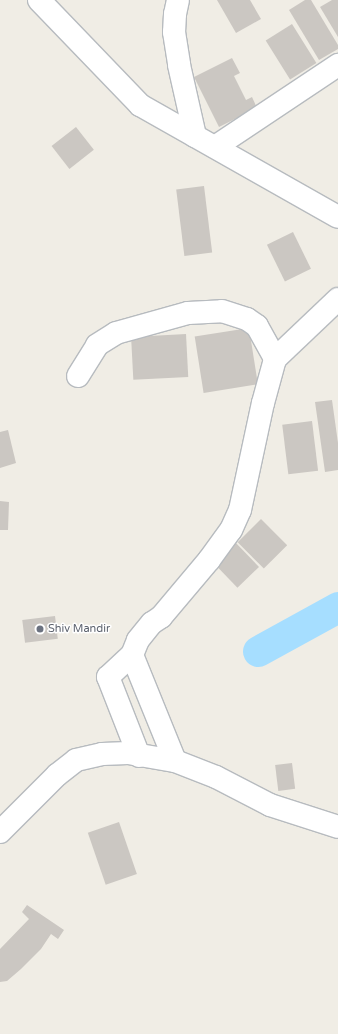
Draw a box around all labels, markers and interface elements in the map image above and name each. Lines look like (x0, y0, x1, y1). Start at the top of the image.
place label: Shiv Mandir (48, 622, 110, 636)
marker: Shiv Mandir (35, 624, 45, 634)

